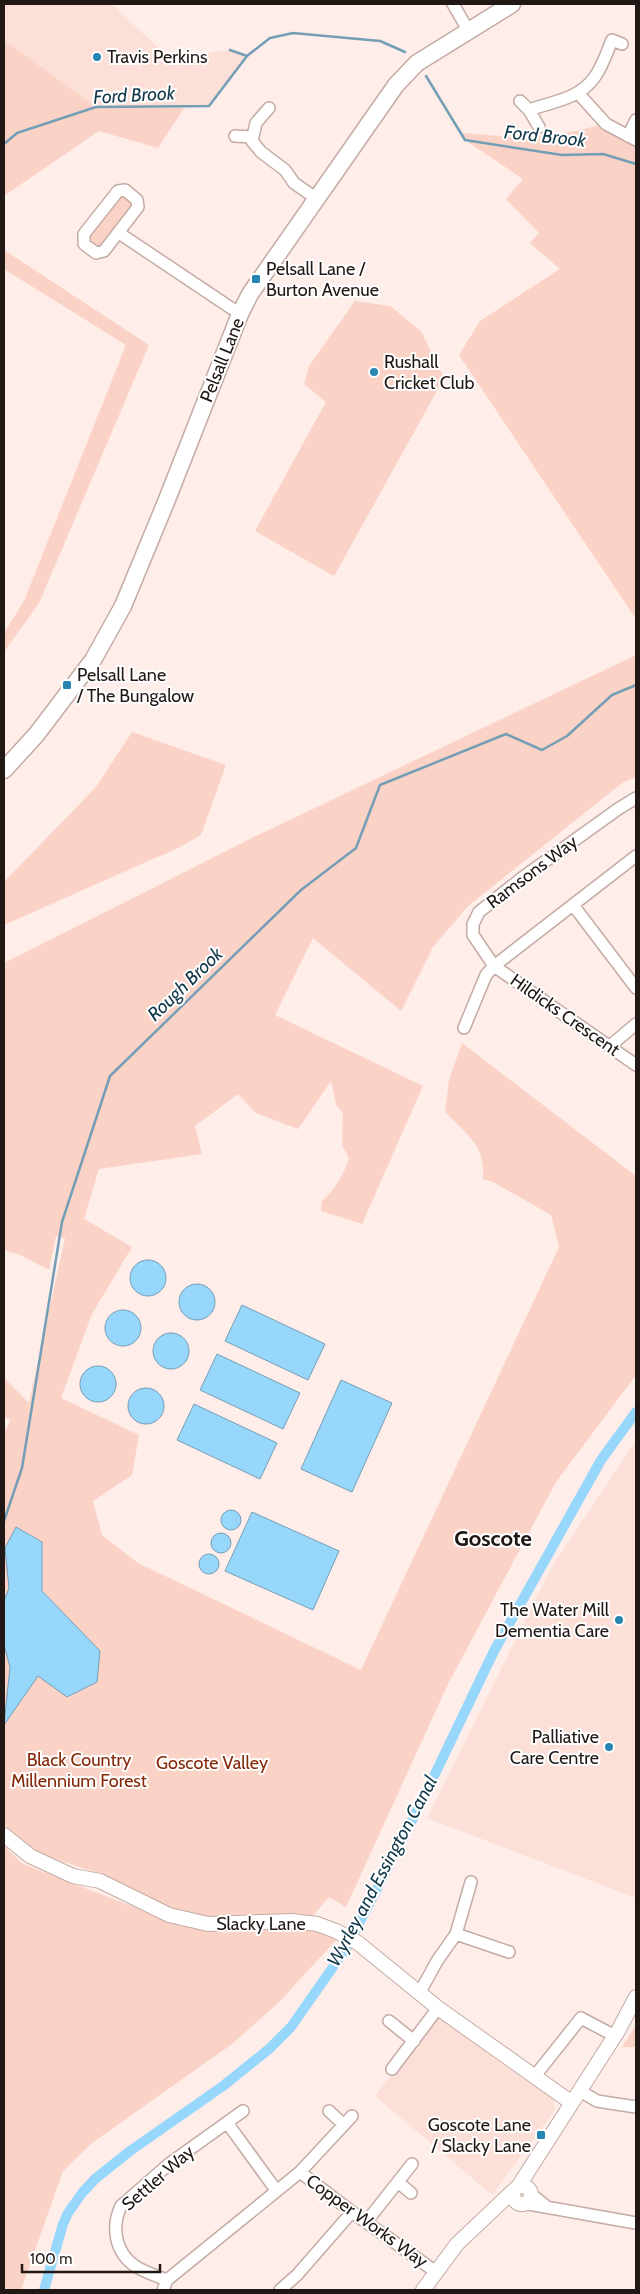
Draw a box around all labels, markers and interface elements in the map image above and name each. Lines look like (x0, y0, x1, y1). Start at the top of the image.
place label: Travis Perkins (107, 46, 207, 68)
marker: Travis Perkins (91, 51, 103, 63)
water label: Ford Brook (92, 81, 176, 109)
water label: Ford Brook (503, 120, 588, 152)
place label: Pelsall Lane / Burton Avenue (266, 258, 379, 301)
marker: Pelsall Lane / Burton Avenue (250, 273, 262, 285)
street label: Pelsall Lane (195, 315, 249, 405)
place label: Rushall Cricket Club (384, 351, 474, 394)
marker: Rushall Cricket Club (368, 366, 380, 378)
place label: Pelsall Lane / The Bungalow (76, 664, 194, 707)
marker: Pelsall Lane / The Bungalow (61, 679, 73, 691)
street label: Ramsons Way (482, 831, 582, 913)
water label: Rough Brook (143, 942, 228, 1026)
street label: Hildicks Crescent (506, 969, 624, 1061)
district label: Goscote (454, 1525, 532, 1552)
place label: The Water Mill Dementia Care (495, 1599, 610, 1642)
marker: The Water Mill Dementia Care (613, 1614, 625, 1626)
place label: Palliative Care Centre (510, 1726, 599, 1769)
marker: Palliative Care Centre (603, 1741, 615, 1753)
park label: Black Country Millennium Forest (11, 1749, 147, 1792)
park label: Goscote Valley (156, 1752, 268, 1774)
water label: Wyrley and Essington Canal (322, 1771, 442, 1970)
street label: Slacky Lane (216, 1913, 306, 1935)
place label: Goscote Lane / Slacky Lane (428, 2114, 531, 2157)
marker: Goscote Lane / Slacky Lane (535, 2129, 547, 2141)
street label: Settler Way (117, 2141, 199, 2215)
street label: Copper Works Way (302, 2170, 432, 2272)
scale bar (22, 2242, 160, 2274)
text: 100 m (30, 2250, 72, 2268)

